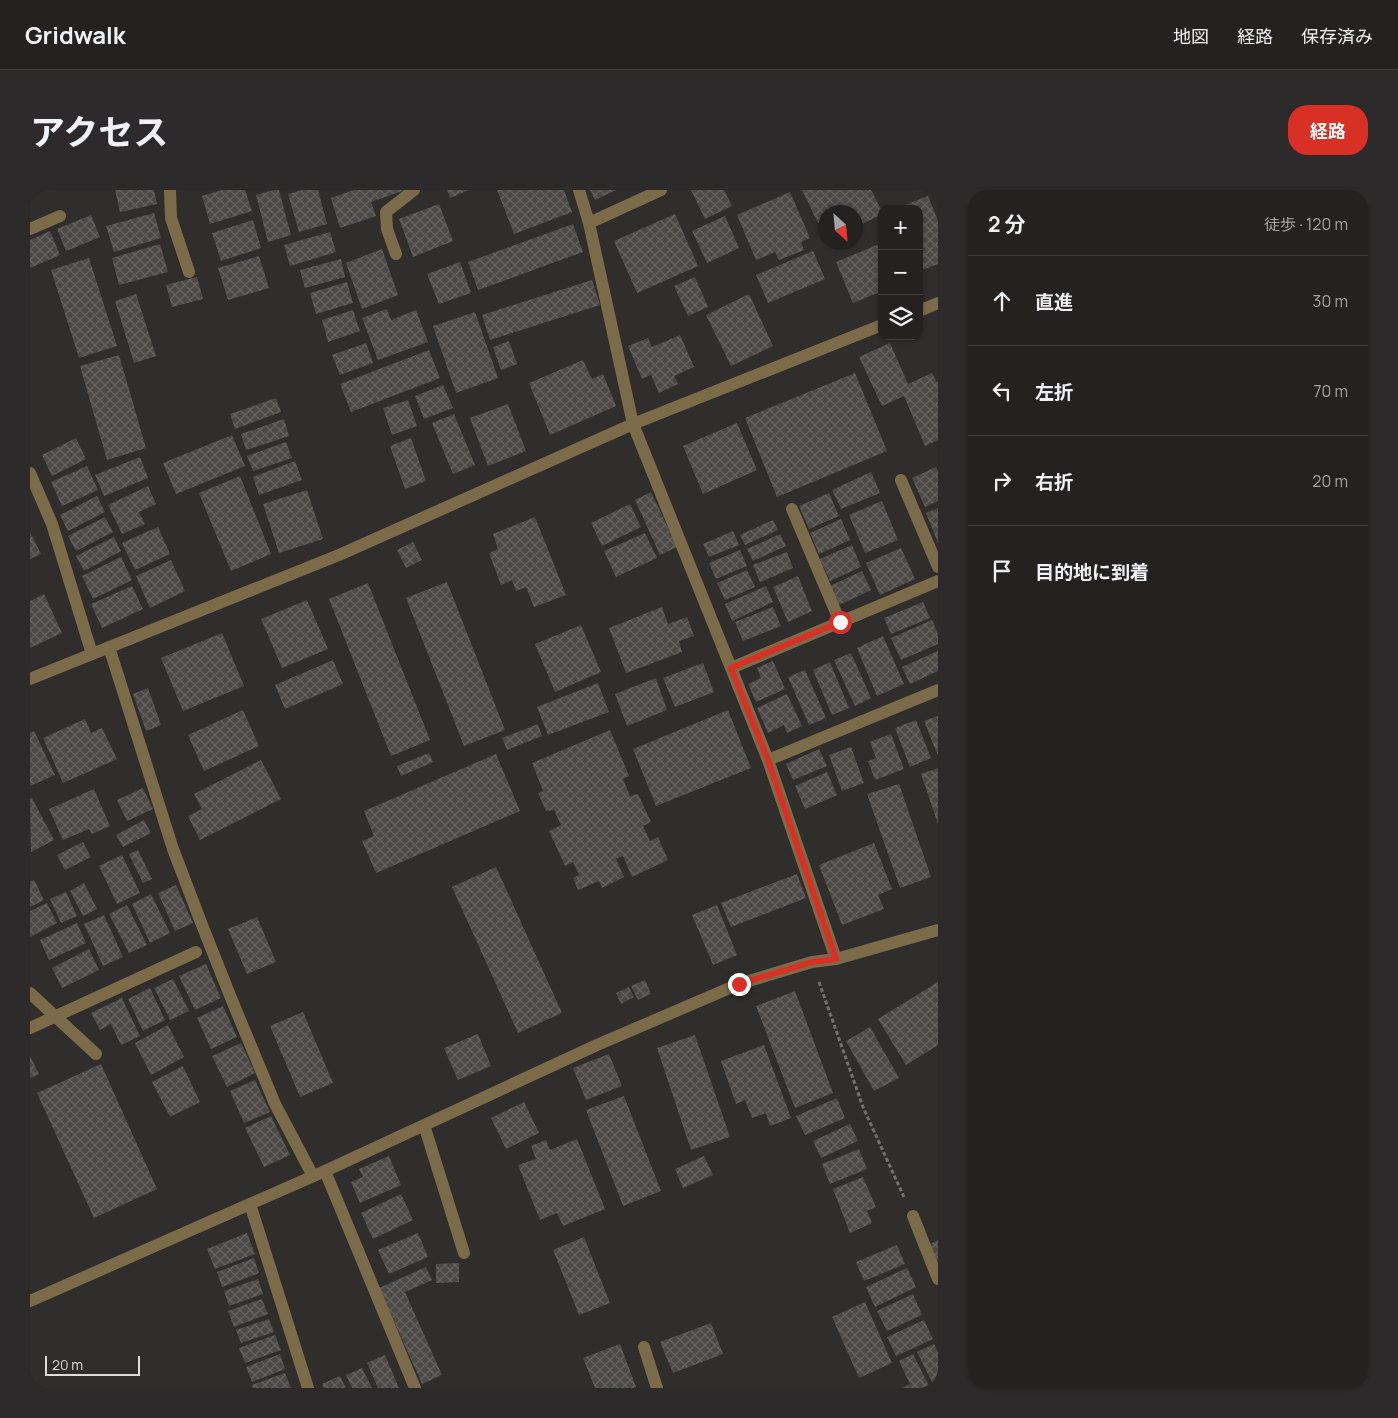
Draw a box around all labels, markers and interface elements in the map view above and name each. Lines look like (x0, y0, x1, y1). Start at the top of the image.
text: Gridwalk (25, 18, 126, 51)
text: 地図 (1173, 24, 1209, 48)
text: 経路 (1237, 24, 1273, 48)
text: 保存済み (1301, 24, 1373, 48)
button: 経路 (1288, 105, 1368, 155)
text: アクセス (30, 108, 168, 156)
north arrow (818, 205, 863, 250)
map controls (878, 205, 923, 340)
button: + (878, 205, 923, 250)
text: 2 分 (988, 210, 1026, 238)
text: 徒歩 · 120 m (1264, 213, 1348, 235)
button: − (878, 250, 923, 295)
icon: ahead (988, 287, 1016, 315)
text: 直進 (1035, 289, 1073, 315)
text: 30 m (1313, 290, 1348, 312)
button: layers (878, 295, 923, 340)
icon: left (988, 377, 1016, 405)
text: 左折 (1035, 379, 1073, 405)
text: 70 m (1313, 380, 1348, 402)
icon: right (988, 467, 1016, 495)
text: 右折 (1035, 469, 1073, 495)
text: 20 m (1312, 470, 1348, 492)
icon: arrive (988, 557, 1016, 585)
text: 目的地に到着 (1035, 559, 1149, 585)
route start (829, 611, 852, 634)
route end (728, 973, 751, 996)
scale bar (45, 1353, 140, 1376)
text: 20 m (52, 1355, 83, 1374)

